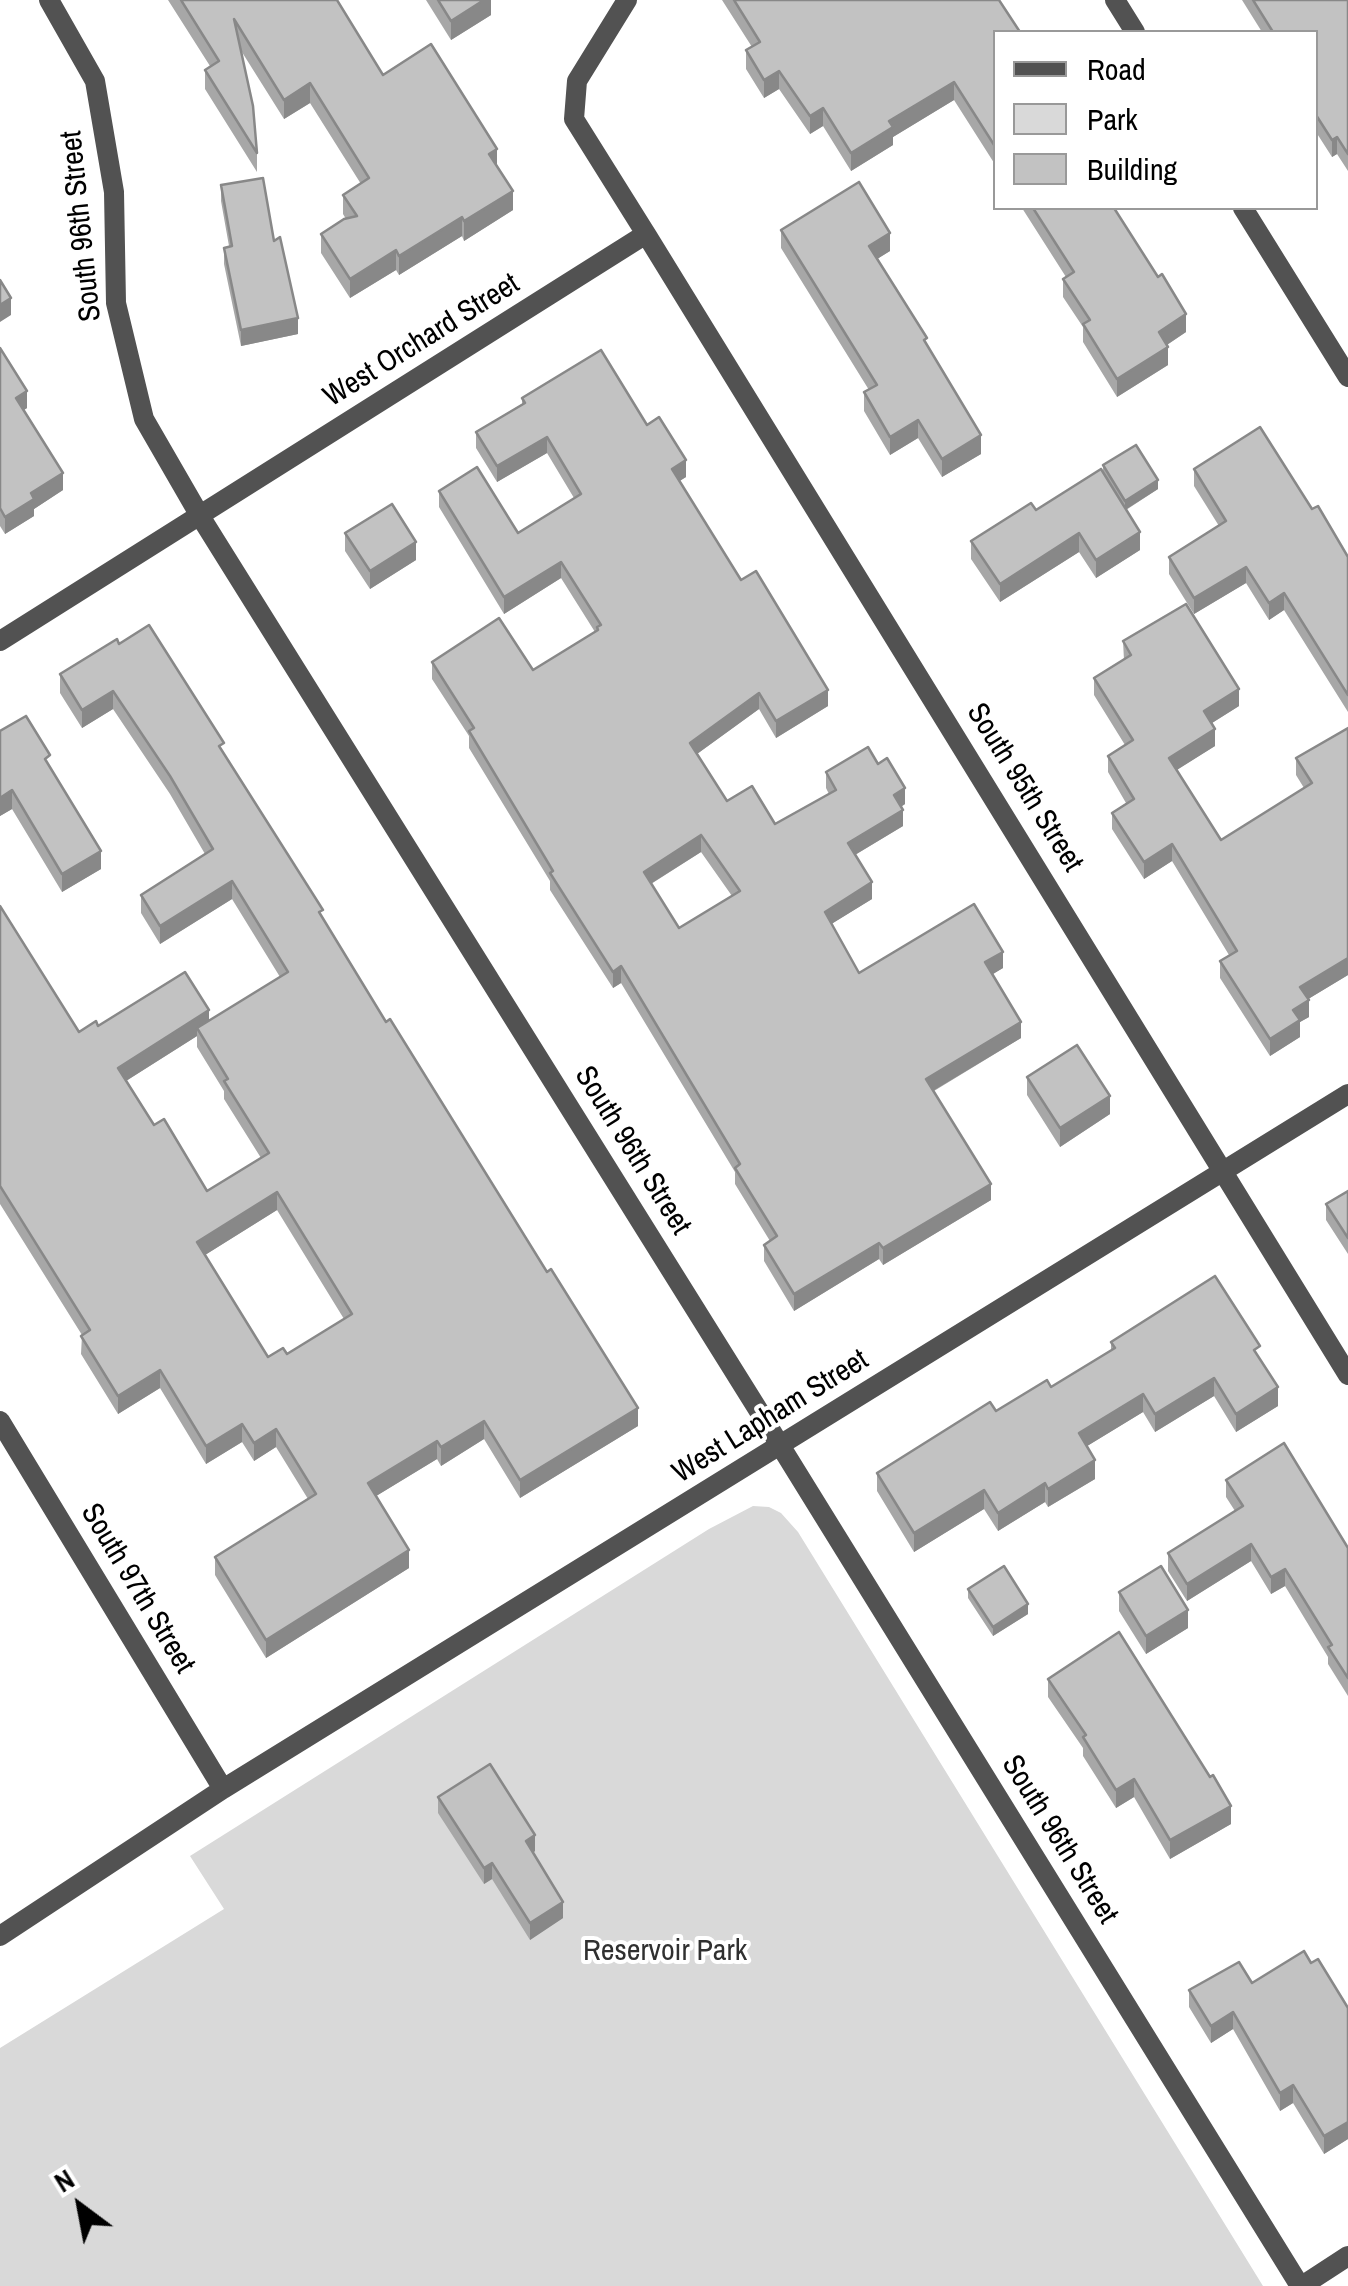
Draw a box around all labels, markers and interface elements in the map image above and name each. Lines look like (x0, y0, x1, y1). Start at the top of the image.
legend (993, 30, 1318, 210)
text: Road (1087, 49, 1146, 89)
text: Park (1087, 99, 1138, 139)
street label: South 96th Street (54, 129, 110, 323)
text: Building (1087, 149, 1177, 189)
street label: West Orchard Street (318, 266, 526, 416)
street label: South 95th Street (958, 697, 1090, 879)
street label: South 96th Street (566, 1060, 698, 1242)
street label: West Lapham Street (667, 1342, 875, 1492)
street label: South 97th Street (72, 1498, 202, 1680)
street label: South 96th Street (993, 1749, 1125, 1931)
park label: Reservoir Park (583, 1934, 747, 1970)
north arrow (30, 2156, 130, 2256)
text: N (47, 2160, 81, 2201)

